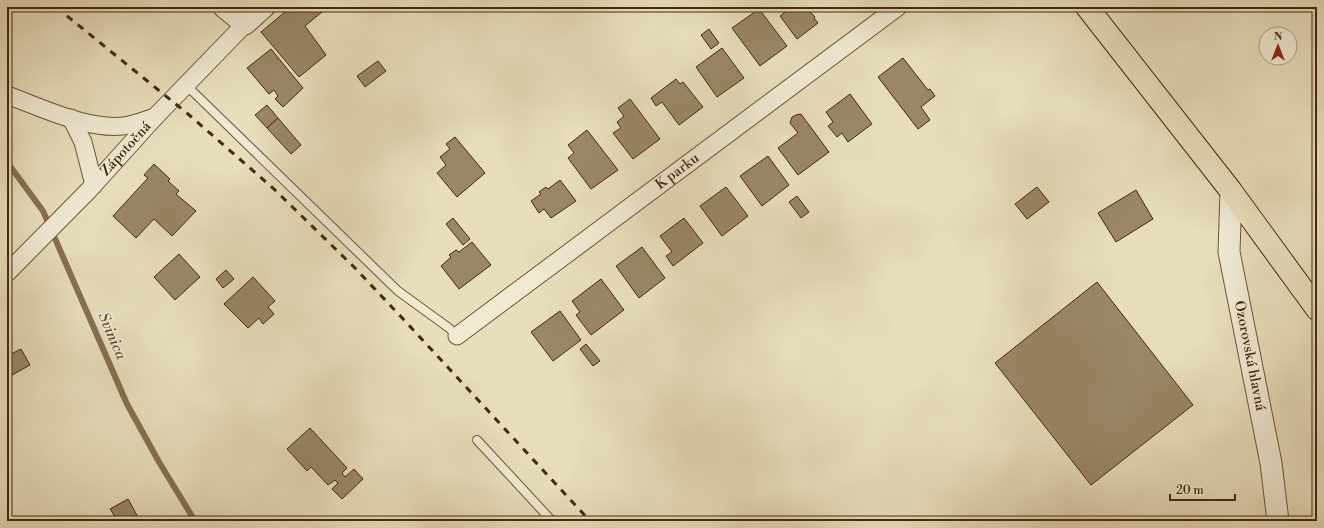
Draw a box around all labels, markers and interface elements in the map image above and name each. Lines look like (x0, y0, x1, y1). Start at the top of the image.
north arrow (1258, 26, 1298, 66)
text: N (1274, 30, 1283, 44)
street label: Zápotočná (97, 117, 156, 180)
street label: K parku (652, 149, 703, 194)
street label: Ozorovská hlavná (1230, 299, 1270, 413)
water label: Svinica (94, 310, 131, 363)
scale bar (1170, 476, 1235, 502)
text: 20 m (1176, 483, 1204, 498)

